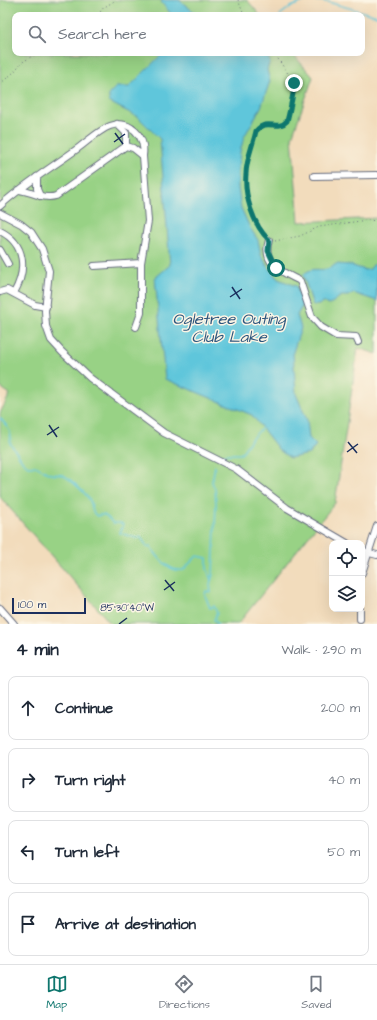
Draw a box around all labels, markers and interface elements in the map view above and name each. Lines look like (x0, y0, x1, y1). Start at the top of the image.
search box (12, 12, 365, 56)
icon: search (26, 23, 48, 45)
text: Search here (58, 24, 147, 45)
route end (285, 74, 303, 92)
route start (267, 259, 285, 277)
water label: Ogletree Outing Club Lake (172, 308, 287, 348)
map controls (329, 540, 365, 612)
button: locate (329, 540, 365, 576)
button: layers (329, 576, 365, 612)
scale bar (12, 596, 86, 615)
text: 100 m (18, 597, 46, 612)
text: 85°30'40"W (100, 601, 154, 615)
text: 4 min (16, 638, 59, 662)
text: Walk · 290 m (282, 641, 361, 659)
icon: ahead (17, 697, 39, 719)
text: Continue (55, 698, 113, 719)
text: 200 m (321, 699, 360, 717)
icon: right (17, 769, 39, 791)
text: Turn right (55, 770, 126, 791)
text: 40 m (328, 771, 360, 789)
icon: left (17, 841, 39, 863)
text: Turn left (55, 842, 119, 863)
text: 50 m (327, 843, 360, 861)
icon: arrive (17, 913, 39, 935)
text: Arrive at destination (55, 914, 196, 935)
tab: Map (46, 973, 68, 1012)
tab: Directions (159, 973, 210, 1012)
tab: Saved (301, 973, 331, 1012)

